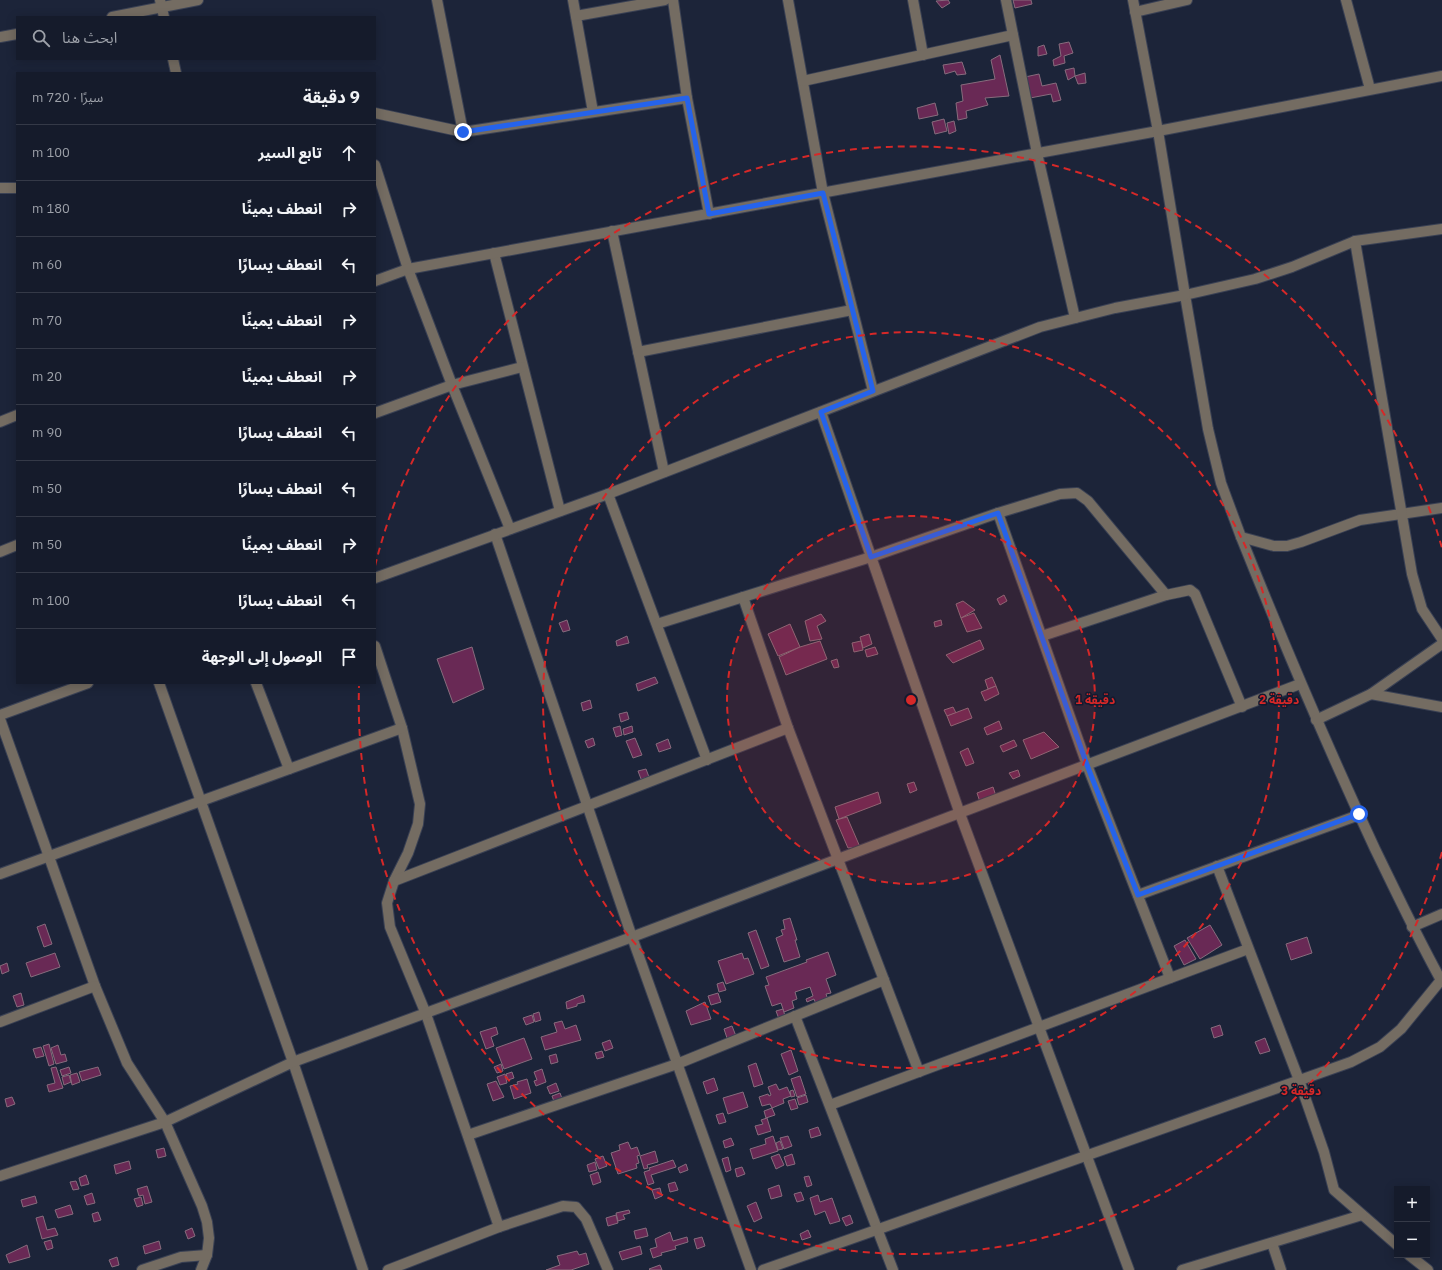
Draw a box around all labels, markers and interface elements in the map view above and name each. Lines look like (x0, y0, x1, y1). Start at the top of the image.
search box (16, 16, 376, 60)
icon: search (30, 27, 52, 49)
text: ابحث هنا (62, 28, 117, 47)
text: 9 دقيقة (303, 86, 360, 108)
text: سيرًا · 720 m (32, 89, 103, 106)
route end (454, 123, 472, 141)
icon: ahead (338, 142, 360, 164)
text: تابع السير (258, 143, 322, 162)
text: 100 m (32, 144, 70, 161)
icon: right (338, 198, 360, 220)
text: انعطف يمينًا (242, 199, 322, 218)
text: 180 m (32, 200, 70, 217)
icon: left (338, 254, 360, 276)
text: انعطف يسارًا (238, 255, 322, 274)
text: 60 m (32, 256, 62, 273)
icon: right (338, 310, 360, 332)
text: انعطف يمينًا (242, 311, 322, 330)
text: 70 m (32, 312, 62, 329)
icon: right (338, 366, 360, 388)
text: انعطف يمينًا (242, 367, 322, 386)
text: 20 m (32, 368, 62, 385)
icon: left (338, 422, 360, 444)
text: انعطف يسارًا (238, 423, 322, 442)
text: 90 m (32, 424, 62, 441)
icon: left (338, 478, 360, 500)
text: انعطف يسارًا (238, 479, 322, 498)
text: 50 m (32, 480, 62, 497)
icon: right (338, 534, 360, 556)
text: انعطف يمينًا (242, 535, 322, 554)
text: 50 m (32, 536, 62, 553)
icon: left (338, 590, 360, 612)
text: انعطف يسارًا (238, 591, 322, 610)
text: 100 m (32, 592, 70, 609)
icon: arrive (338, 646, 360, 668)
text: الوصول إلى الوجهة (202, 647, 322, 666)
text: 1 دقيقة (1075, 692, 1115, 707)
text: 2 دقيقة (1259, 692, 1299, 707)
centre of rings (904, 693, 918, 707)
route start (1350, 805, 1368, 823)
text: 3 دقيقة (1281, 1083, 1321, 1098)
map controls (1394, 1186, 1430, 1258)
button: + (1394, 1186, 1430, 1222)
button: − (1394, 1222, 1430, 1258)

